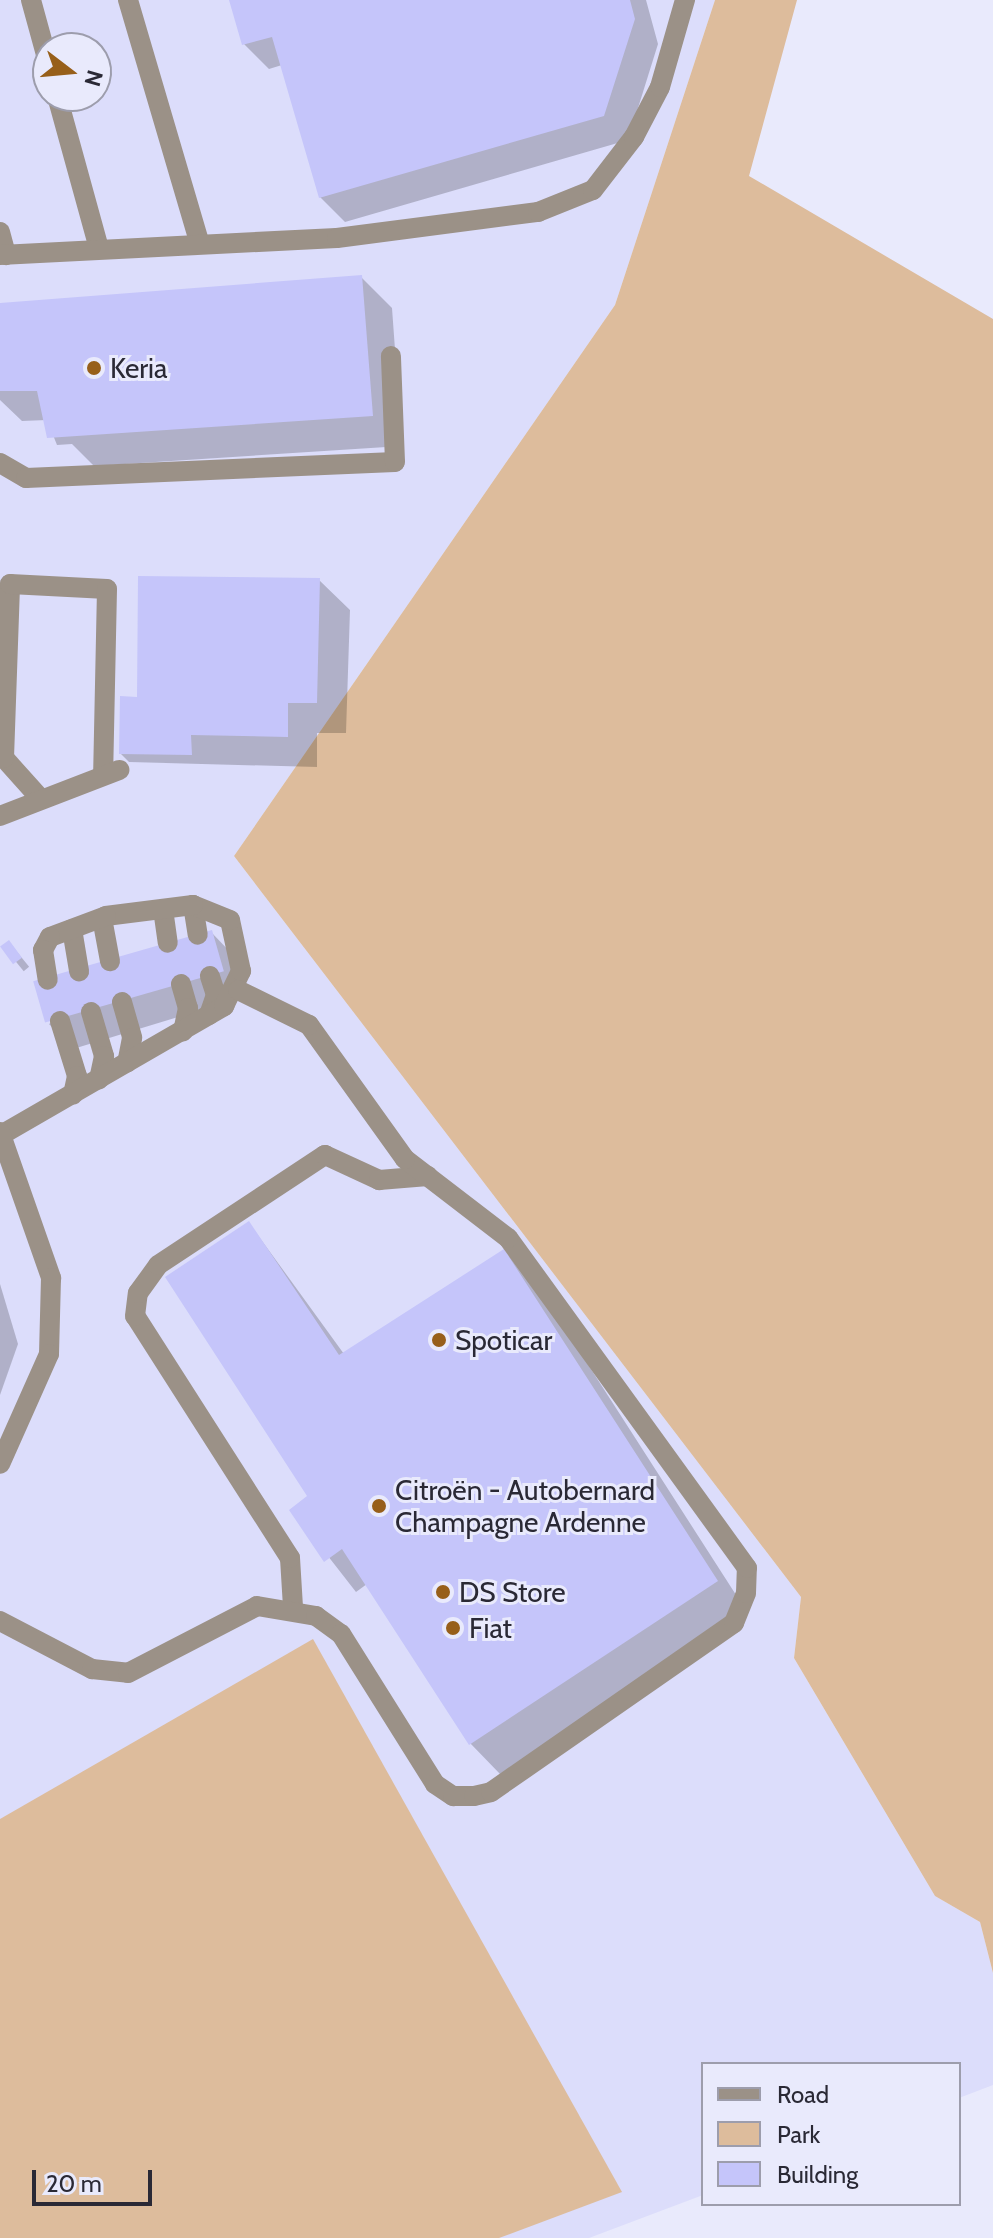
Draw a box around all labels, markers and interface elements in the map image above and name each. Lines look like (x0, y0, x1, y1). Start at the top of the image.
north arrow (32, 32, 112, 112)
text: N (79, 67, 109, 89)
place label: Keria (110, 351, 167, 385)
marker: Keria (85, 359, 103, 377)
place label: Spoticar (455, 1323, 552, 1357)
marker: Spoticar (430, 1331, 448, 1349)
place label: Citroën - Autobernard Champagne Ardenne (395, 1473, 655, 1539)
marker: Citroën - Autobernard Champagne Ardenne (370, 1497, 388, 1515)
place label: DS Store (459, 1575, 565, 1609)
marker: DS Store (434, 1583, 452, 1601)
place label: Fiat (469, 1611, 512, 1645)
marker: Fiat (444, 1619, 462, 1637)
legend (701, 2062, 961, 2206)
text: Road (777, 2080, 829, 2109)
text: Park (777, 2120, 820, 2149)
scale bar (36, 2154, 156, 2204)
text: Building (777, 2160, 858, 2189)
text: 20 m (46, 2169, 102, 2198)

